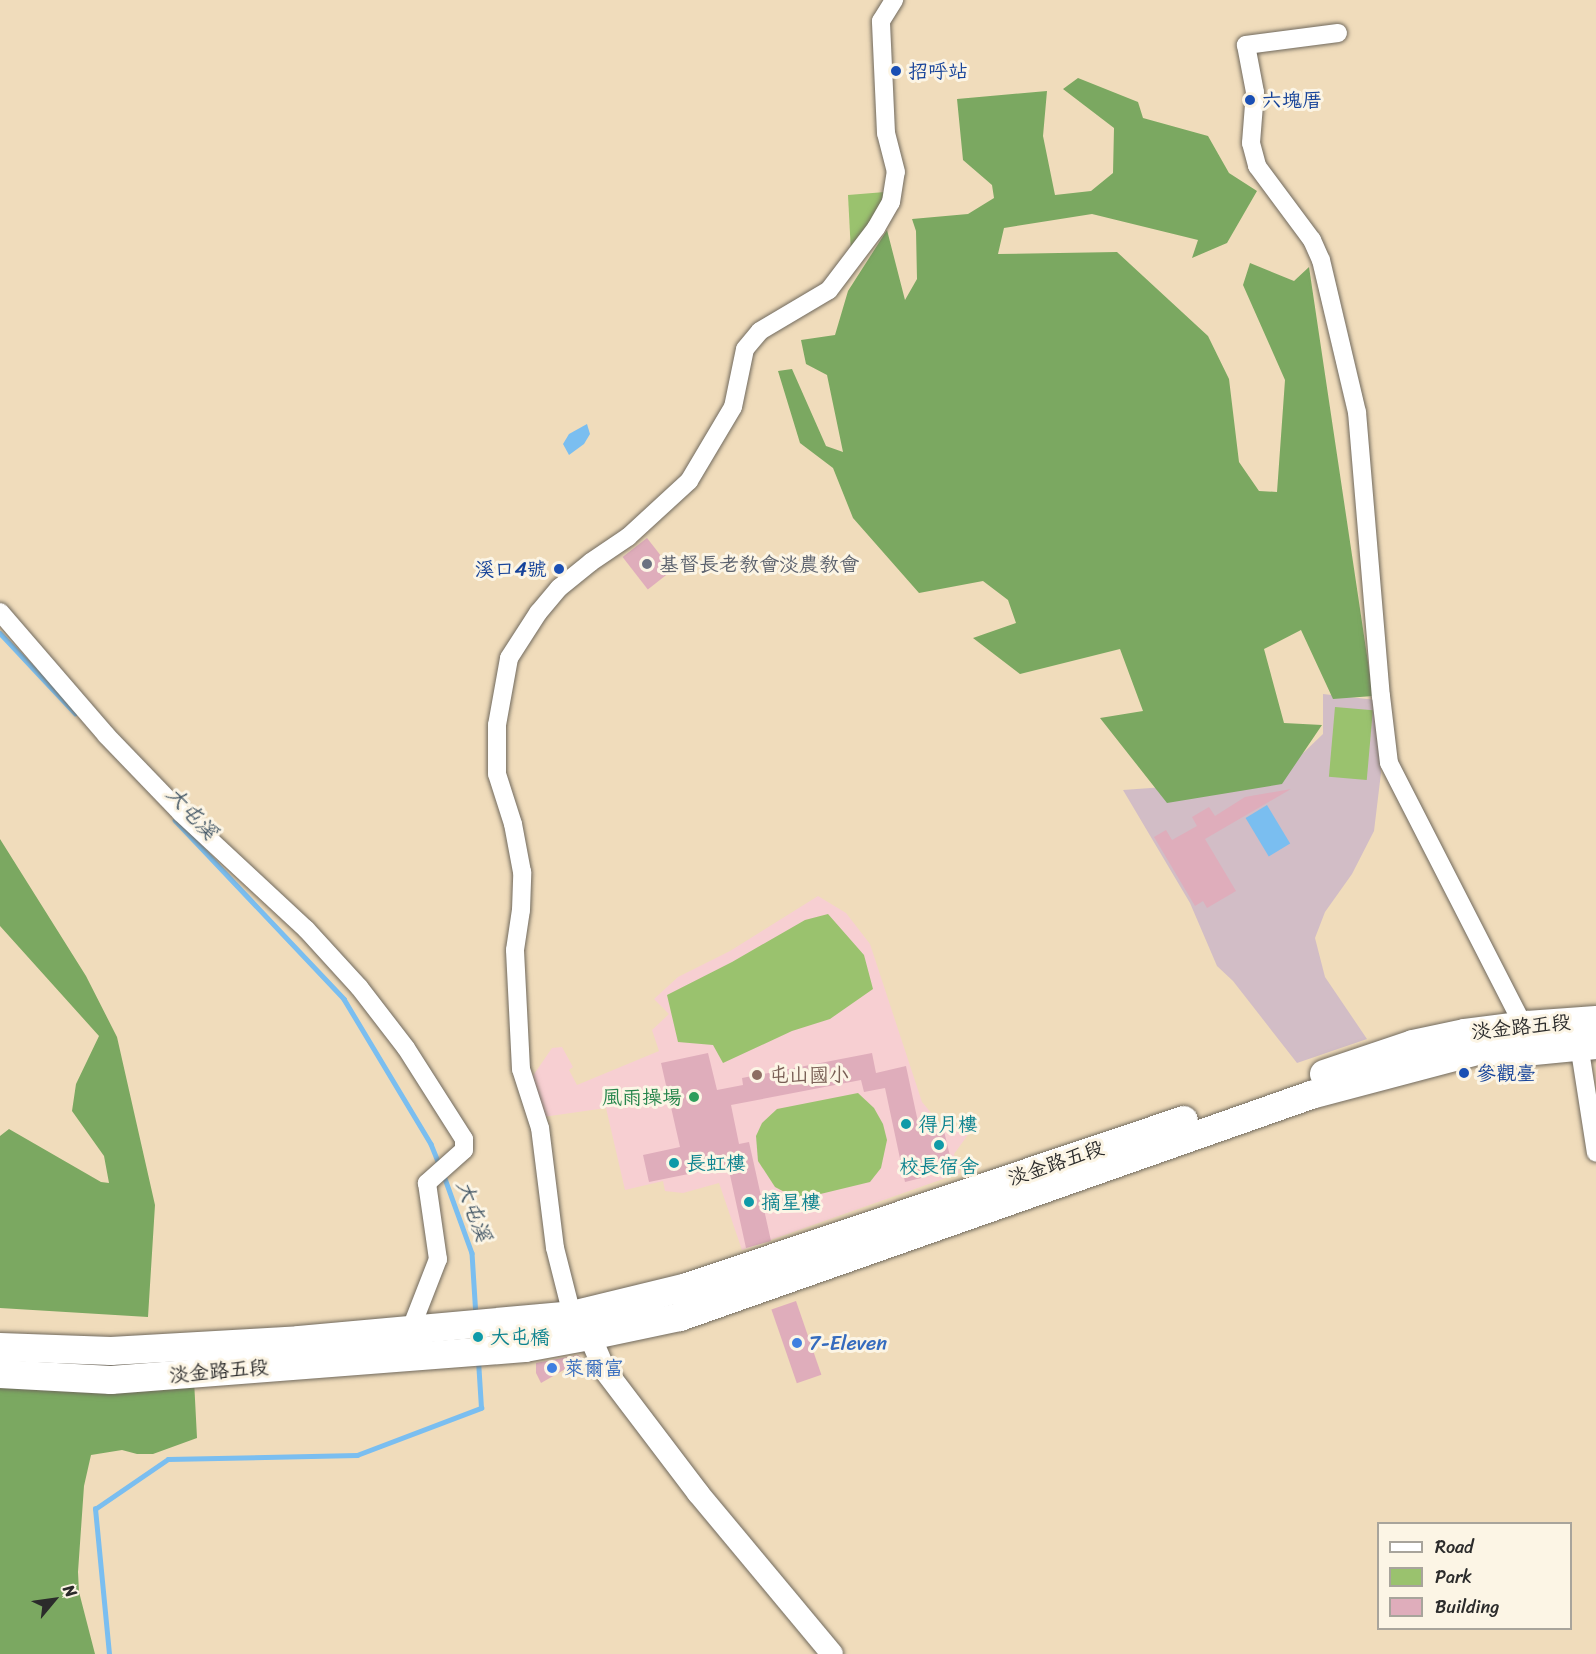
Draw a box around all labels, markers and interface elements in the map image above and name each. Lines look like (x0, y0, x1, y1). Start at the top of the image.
place label: 招呼站 (908, 59, 968, 83)
marker: 招呼站 (889, 64, 903, 78)
place label: 六塊厝 (1262, 88, 1322, 112)
marker: 六塊厝 (1243, 93, 1257, 107)
place label: 基督長老教會淡農教會 (659, 552, 859, 576)
place label: 溪口4號 (475, 557, 547, 581)
marker: 基督長老教會淡農教會 (640, 557, 654, 571)
marker: 溪口4號 (552, 562, 566, 576)
water label: 大屯溪 (161, 781, 223, 845)
street label: 淡金路五段 (1470, 1010, 1572, 1044)
place label: 參觀臺 (1476, 1061, 1536, 1085)
place label: 屯山國小 (769, 1063, 849, 1087)
marker: 參觀臺 (1457, 1066, 1471, 1080)
marker: 屯山國小 (750, 1068, 764, 1082)
place label: 風雨操場 (602, 1085, 682, 1109)
marker: 風雨操場 (687, 1090, 701, 1104)
place label: 得月樓 (918, 1112, 978, 1136)
marker: 得月樓 (899, 1117, 913, 1131)
street label: 淡金路五段 (1005, 1135, 1107, 1191)
marker: 校長宿舍 (932, 1138, 946, 1152)
place label: 長虹樓 (686, 1151, 746, 1175)
place label: 校長宿舍 (899, 1154, 979, 1178)
marker: 長虹樓 (667, 1156, 681, 1170)
water label: 大屯溪 (451, 1177, 497, 1245)
place label: 摘星樓 (761, 1190, 821, 1214)
marker: 摘星樓 (742, 1195, 756, 1209)
place label: 大屯橋 (490, 1325, 550, 1349)
marker: 大屯橋 (471, 1330, 485, 1344)
place label: 7-Eleven (809, 1331, 887, 1355)
marker: 7-Eleven (790, 1336, 804, 1350)
street label: 淡金路五段 (168, 1355, 270, 1387)
place label: 萊爾富 (564, 1356, 624, 1380)
marker: 萊爾富 (545, 1361, 559, 1375)
legend (1377, 1522, 1572, 1630)
text: Road (1435, 1531, 1474, 1563)
text: Park (1435, 1561, 1472, 1593)
north arrow (24, 1570, 84, 1630)
text: N (55, 1579, 86, 1603)
text: Building (1435, 1591, 1499, 1623)

